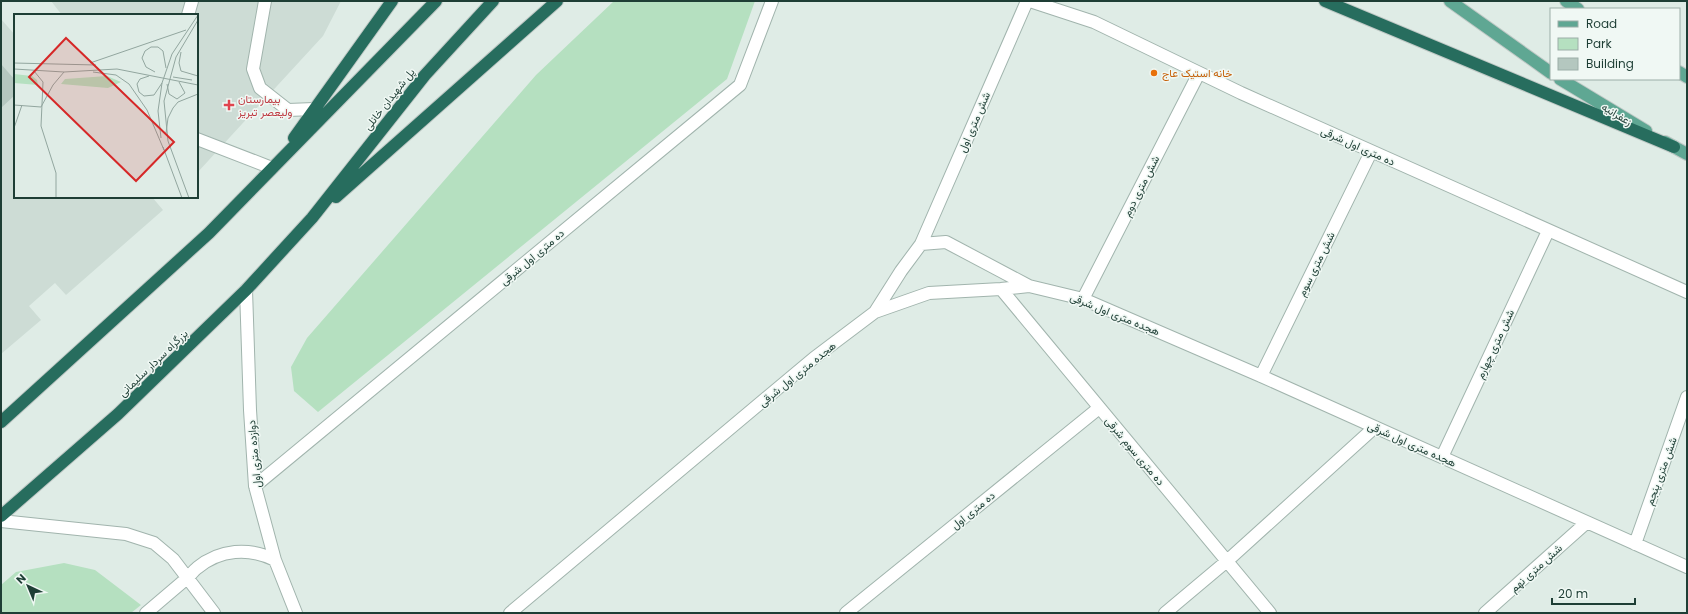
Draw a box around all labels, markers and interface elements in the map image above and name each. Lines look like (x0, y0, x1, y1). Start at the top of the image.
legend (1550, 8, 1680, 80)
inset map (14, 14, 198, 198)
text: Road (1586, 15, 1617, 32)
text: Park (1586, 35, 1613, 52)
text: Building (1586, 55, 1634, 72)
street label: پل شهیدان خانلی (360, 64, 419, 134)
place label: خانه استیک عاج (1162, 65, 1232, 81)
marker: خانه استیک عاج (1149, 68, 1159, 78)
street label: شش متری اول (954, 89, 994, 155)
place label: بیمارستان ولیعصر تبریز (237, 91, 293, 120)
marker: بیمارستان ولیعصر تبریز (223, 99, 235, 111)
street label: زعفرانیه (1599, 99, 1635, 129)
street label: ده متری اول شرقی (1318, 122, 1398, 170)
street label: شش متری دوم (1119, 152, 1163, 219)
street label: ده متری اول شرقی (496, 225, 568, 289)
street label: شش متری سوم (1293, 229, 1339, 299)
street label: هجده متری اول شرقی (1068, 289, 1163, 339)
street label: شش متری چهارم (1472, 306, 1518, 381)
street label: بزرگراه سردار سلیمانی (115, 326, 191, 400)
street label: هجده متری اول شرقی (755, 337, 839, 410)
street label: ده متری سوم شرقی (1101, 413, 1169, 489)
street label: هجده متری اول شرقی (1365, 417, 1459, 471)
street label: دوازده متری اول (243, 419, 265, 489)
street label: شش متری پنجم (1641, 434, 1681, 507)
street label: ده متری اول (948, 487, 998, 533)
street label: شش متری نهم (1506, 540, 1566, 596)
north arrow (8, 566, 48, 606)
text: N (13, 570, 30, 587)
scale bar (1552, 580, 1635, 606)
text: 20 m (1558, 585, 1588, 602)

